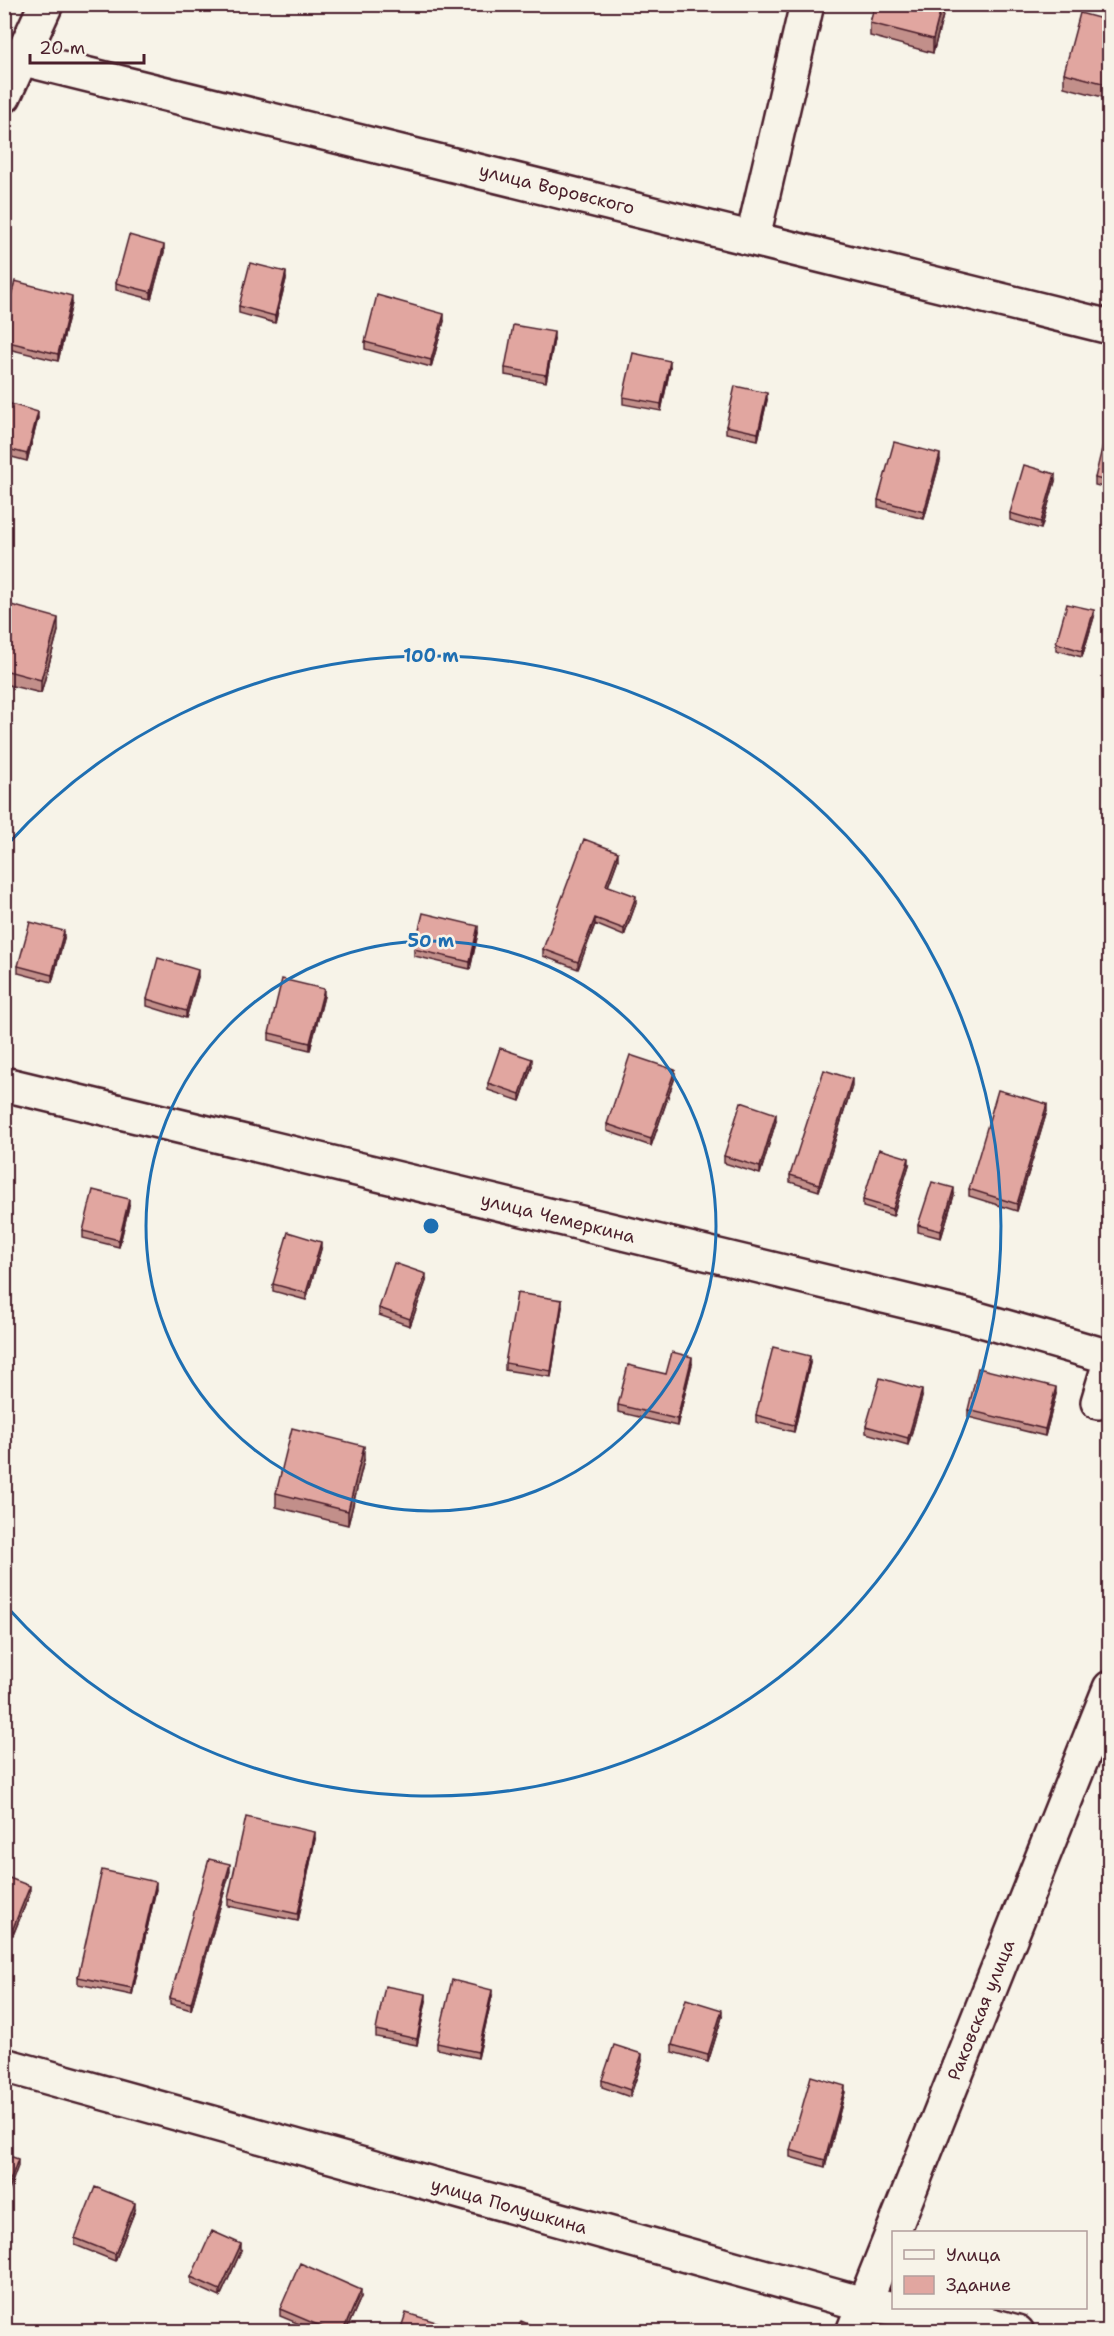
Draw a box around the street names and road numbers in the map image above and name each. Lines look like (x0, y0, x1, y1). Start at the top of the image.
street label: улица Воровского (477, 158, 637, 220)
street label: улица Чемеркина (478, 1187, 638, 1249)
street label: Раковская улица (942, 1936, 1020, 2084)
street label: улица Полушкина (428, 2172, 590, 2240)

